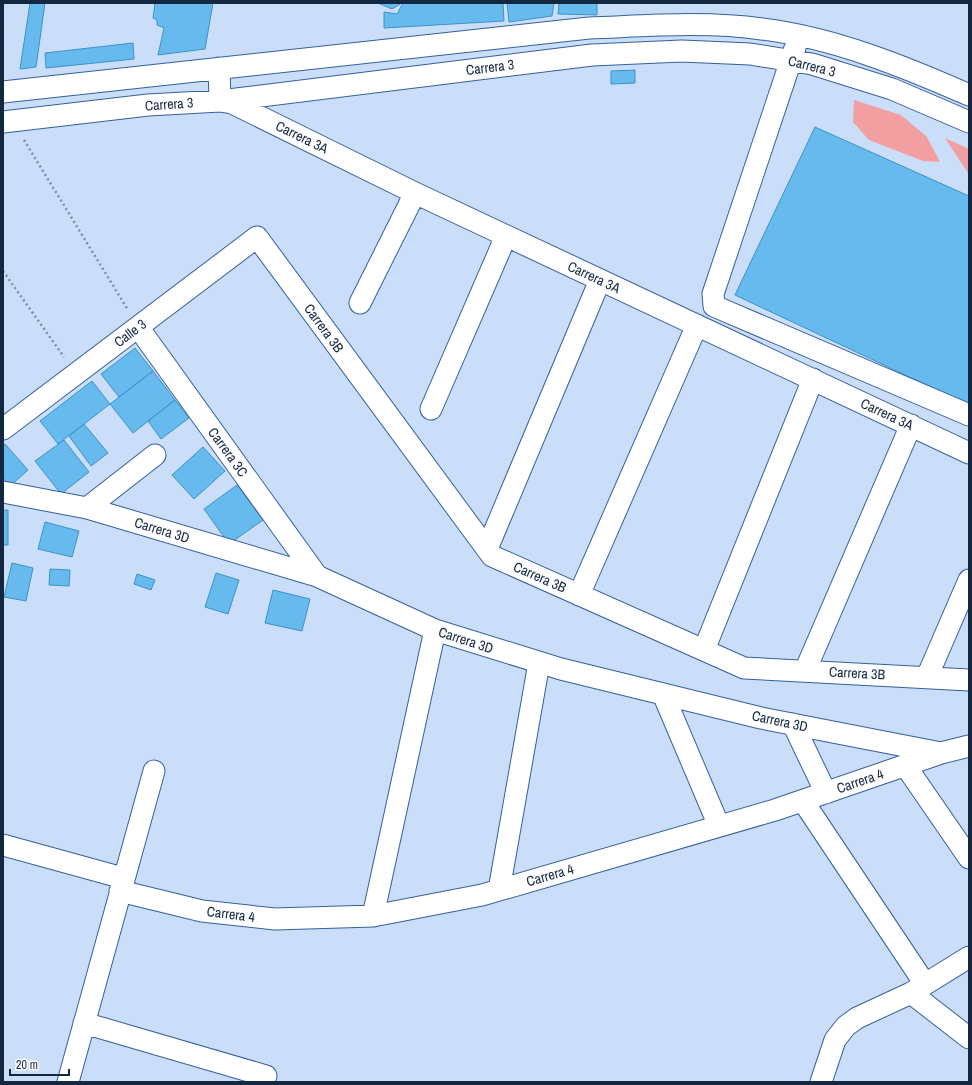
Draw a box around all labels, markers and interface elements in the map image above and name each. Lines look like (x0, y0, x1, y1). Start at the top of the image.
street label: Carrera 3 (786, 51, 838, 81)
street label: Carrera 3 (465, 55, 515, 79)
street label: Carrera 3 (144, 93, 194, 115)
street label: Carrera 3A (273, 117, 331, 158)
street label: Carrera 3A (565, 257, 624, 297)
street label: Carrera 3B (300, 300, 348, 356)
street label: Calle 3 (110, 315, 150, 351)
street label: Carrera 3A (858, 394, 917, 434)
street label: Carrera 3C (204, 424, 252, 480)
street label: Carrera 3D (132, 513, 192, 547)
street label: Carrera 3B (511, 557, 570, 597)
street label: Carrera 3D (436, 623, 496, 657)
street label: Carrera 3B (828, 663, 886, 683)
street label: Carrera 3D (750, 706, 810, 736)
street label: Carrera 4 (834, 764, 886, 797)
street label: Carrera 4 (524, 859, 576, 890)
street label: Carrera 4 (206, 902, 257, 926)
scale bar (10, 1051, 69, 1077)
text: 20 m (16, 1057, 38, 1073)

